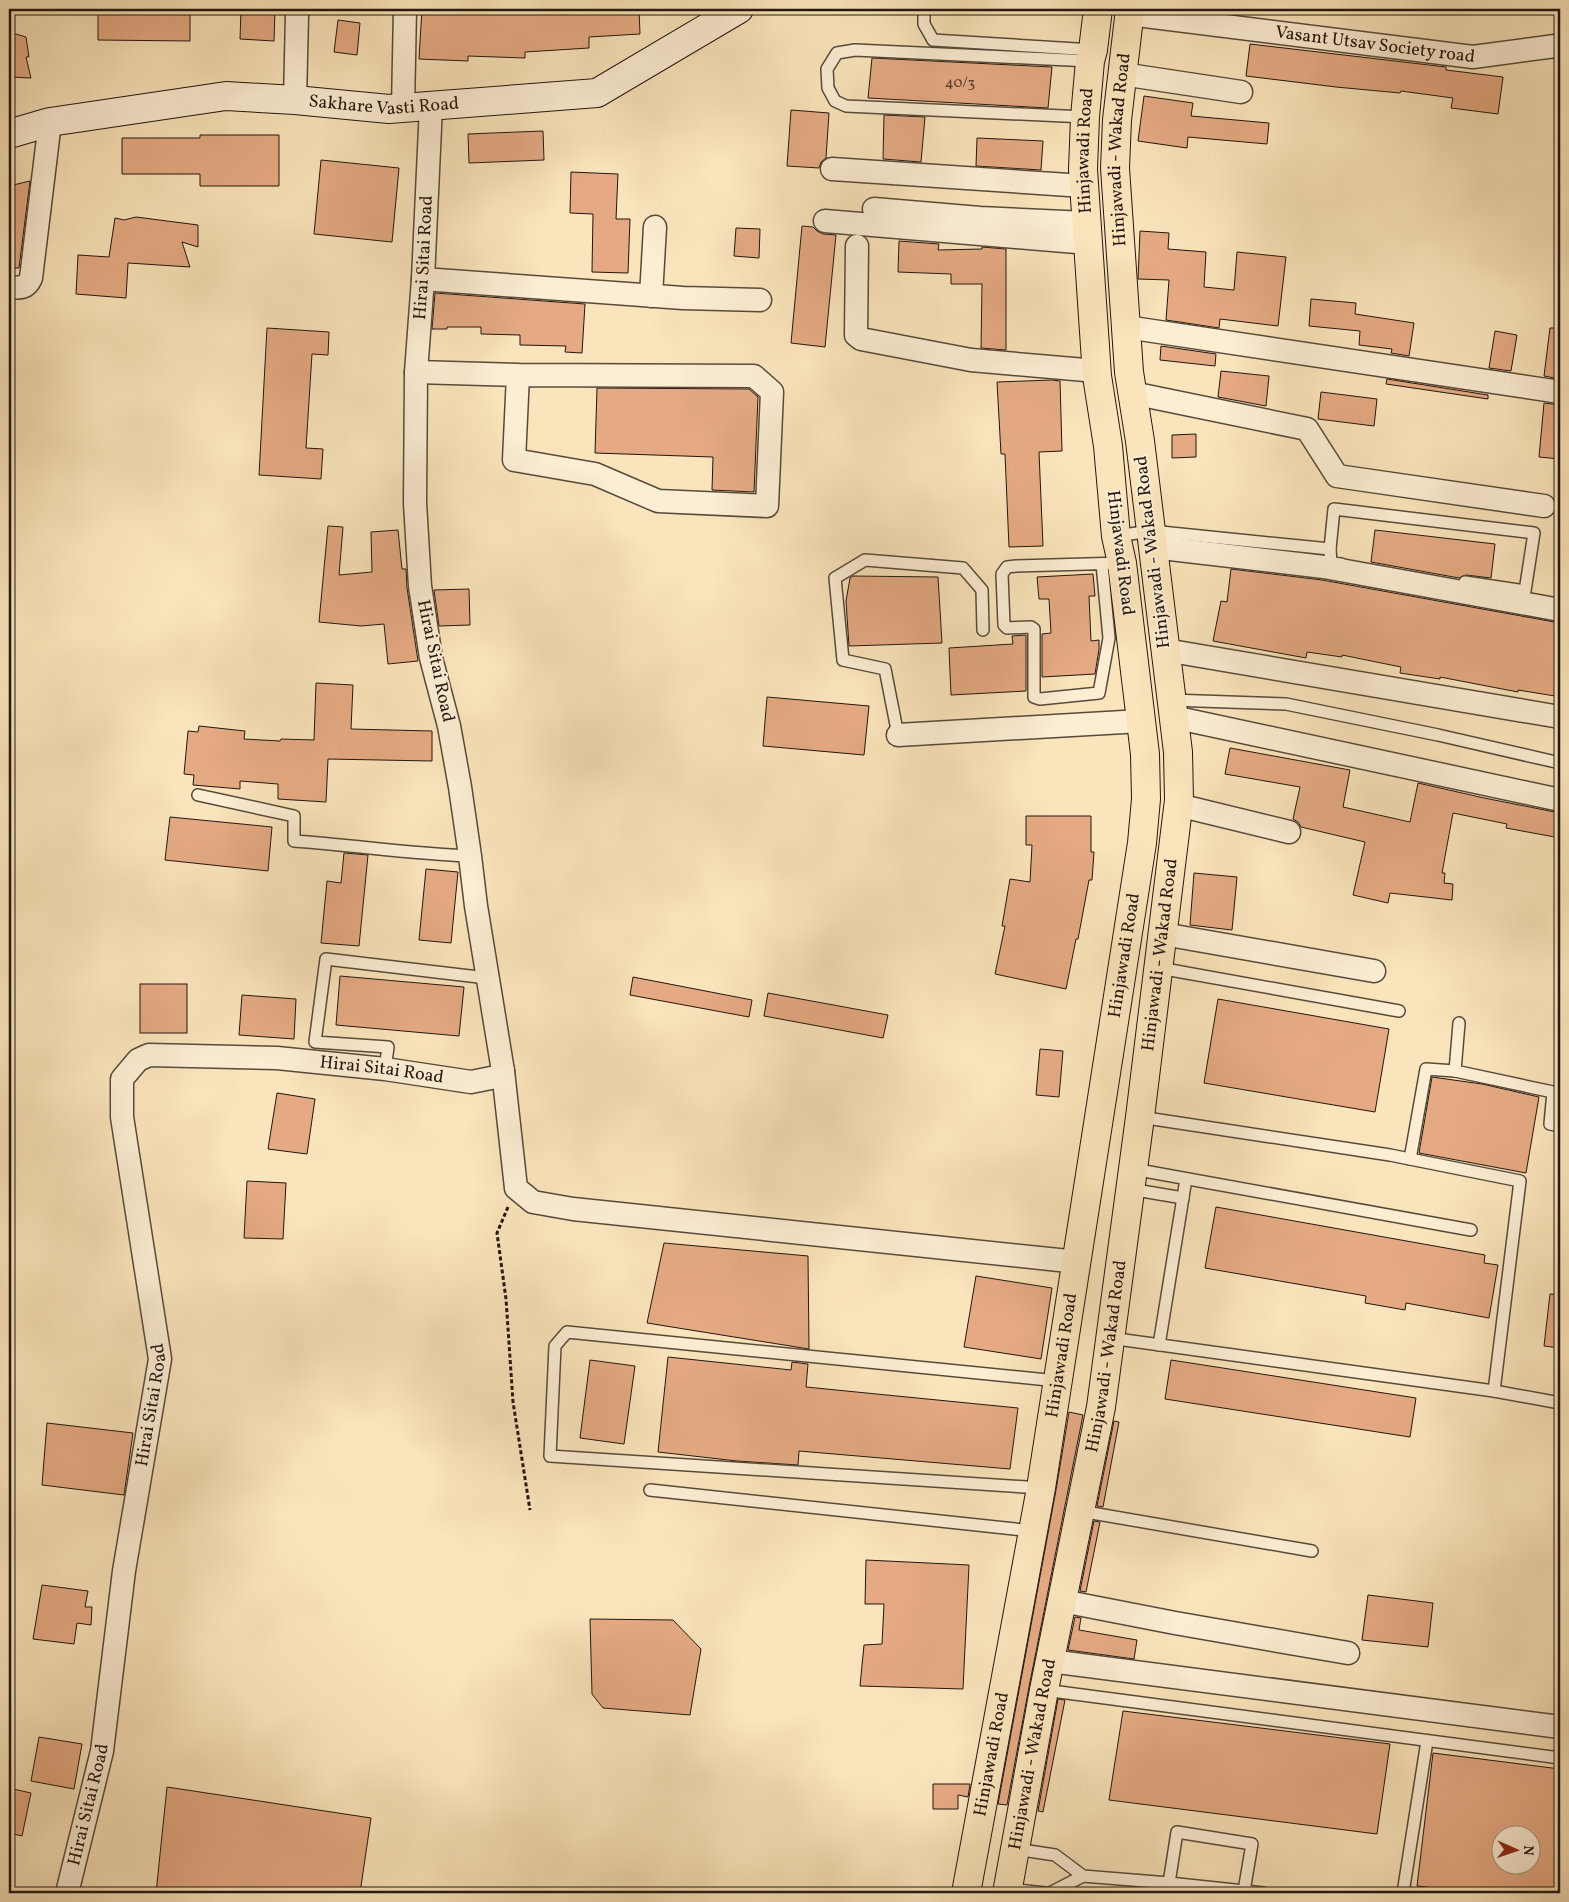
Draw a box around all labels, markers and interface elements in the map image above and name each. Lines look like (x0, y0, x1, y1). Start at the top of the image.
street label: Vasant Utsav Society road (1274, 20, 1476, 70)
street label: Hinjawadi - Wakad Road (1102, 52, 1137, 247)
house number: 40/3 (945, 73, 975, 94)
street label: Hinjawadi Road (1070, 87, 1100, 214)
street label: Sakhare Vasti Road (307, 89, 460, 122)
street label: Hirai Sitai Road (407, 195, 439, 321)
street label: Hinjawadi - Wakad Road (1129, 454, 1177, 650)
street label: Hinjawadi Road (1100, 489, 1140, 617)
street label: Hirai Sitai Road (410, 597, 460, 725)
street label: Hinjawadi - Wakad Road (1136, 857, 1184, 1053)
street label: Hinjawadi Road (1102, 891, 1147, 1020)
street label: Hirai Sitai Road (319, 1050, 446, 1090)
street label: Hinjawadi - Wakad Road (1080, 1259, 1133, 1455)
street label: Hinjawadi Road (1040, 1291, 1084, 1420)
street label: Hirai Sitai Road (129, 1341, 173, 1469)
street label: Hinjawadi - Wakad Road (1003, 1656, 1063, 1852)
street label: Hinjawadi Road (968, 1690, 1015, 1819)
street label: Hirai Sitai Road (62, 1742, 115, 1868)
north arrow (1492, 1824, 1542, 1874)
text: N (1518, 1845, 1537, 1856)

